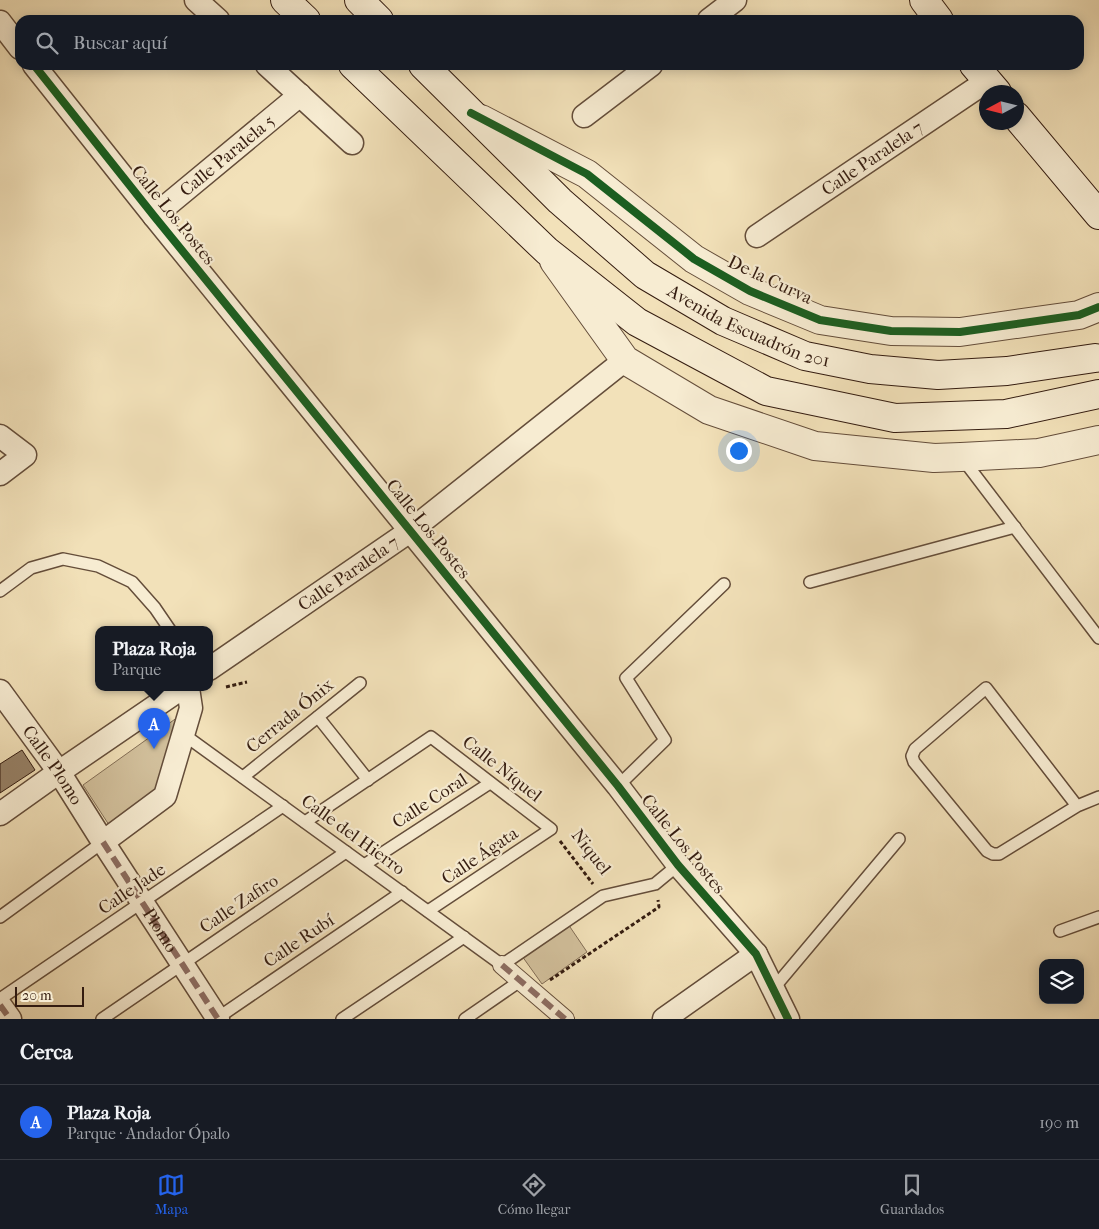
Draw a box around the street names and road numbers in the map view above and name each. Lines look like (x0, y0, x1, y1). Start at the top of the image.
street label: Calle Paralela 5 (176, 110, 279, 201)
street label: Calle Paralela 7 (818, 117, 927, 200)
street label: Calle Los Postes (127, 161, 220, 269)
street label: De la Curva (724, 251, 816, 309)
street label: Avenida Escuadrón 201 (663, 280, 832, 371)
street label: Calle Los Postes (382, 475, 475, 583)
street label: Calle Paralela 7 (294, 531, 403, 615)
street label: Cerrada Ónix (241, 673, 338, 758)
street label: Calle Plomo (18, 721, 87, 809)
street label: Calle Níquel (458, 732, 546, 806)
street label: Calle Coral (389, 769, 471, 833)
street label: Calle del Hierro (297, 790, 409, 880)
street label: Calle Los Postes (637, 790, 730, 898)
street label: Calle Ágata (437, 822, 523, 889)
street label: Niquel (567, 825, 615, 879)
street label: Calle Jade (94, 859, 170, 919)
street label: Calle Zafiro (196, 870, 282, 938)
street label: Plomo (138, 904, 182, 956)
street label: Calle Rubí (260, 909, 339, 972)

